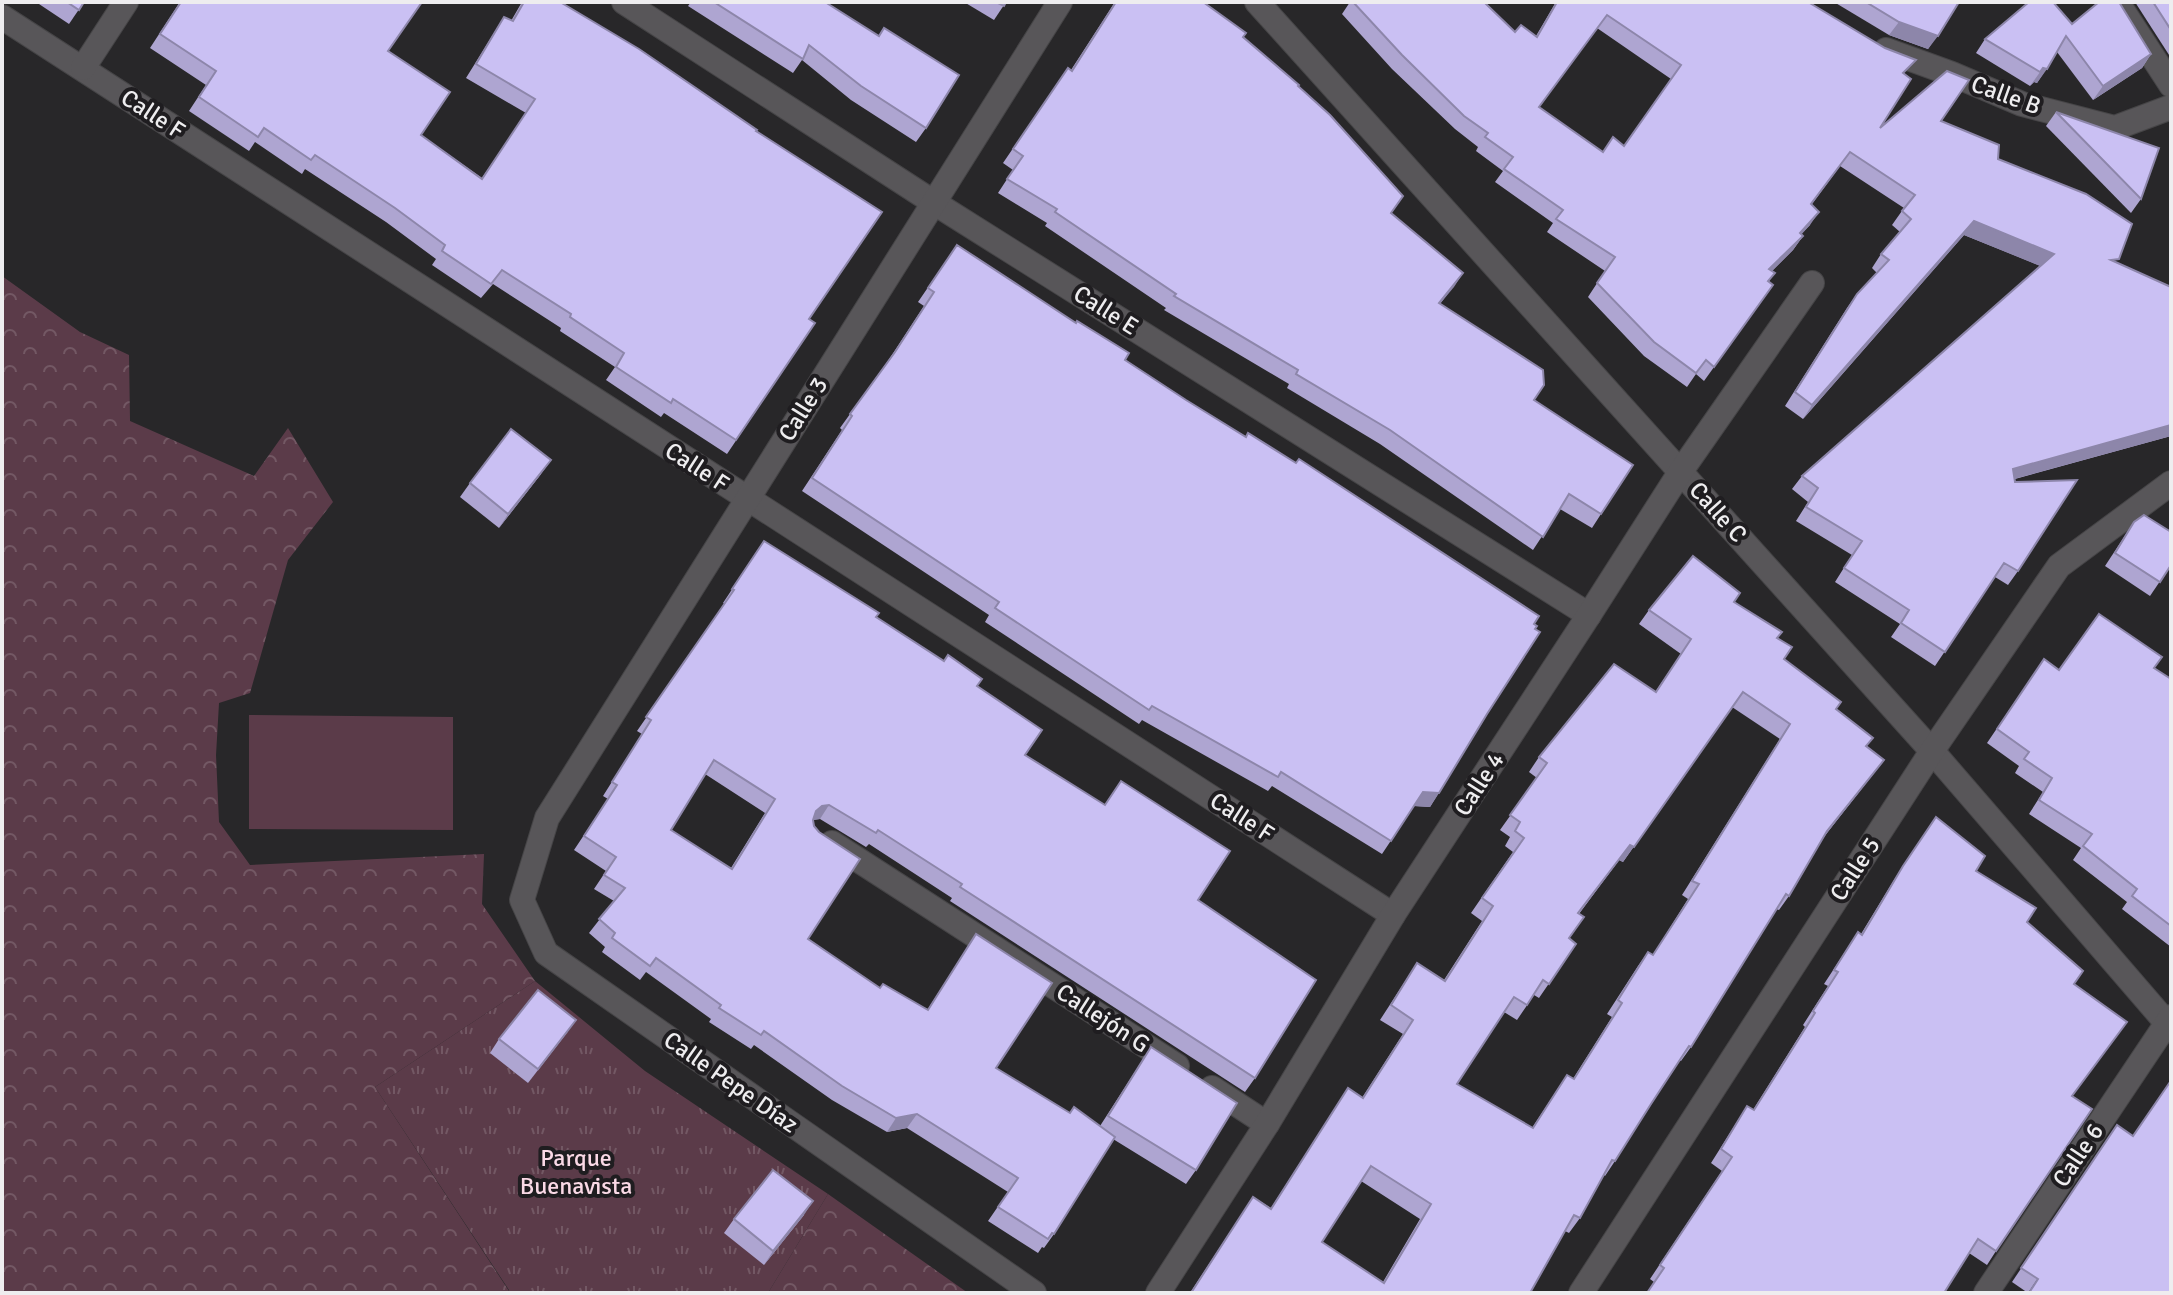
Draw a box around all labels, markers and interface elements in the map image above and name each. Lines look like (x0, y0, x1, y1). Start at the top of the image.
street label: Calle B (1967, 69, 2045, 121)
street label: Calle F (116, 82, 190, 146)
street label: Calle E (1068, 278, 1144, 342)
street label: Calle 3 (772, 371, 834, 447)
street label: Calle F (660, 435, 734, 499)
street label: Calle C (1683, 475, 1753, 549)
street label: Calle 4 (1447, 746, 1511, 822)
street label: Calle F (1205, 785, 1279, 849)
street label: Calle 5 (1823, 831, 1887, 907)
street label: Callejón G (1051, 977, 1155, 1059)
street label: Calle Pepe Díaz (658, 1025, 804, 1139)
street label: Calle 6 (2046, 1117, 2110, 1193)
park label: Parque Buenavista (520, 1143, 632, 1201)

